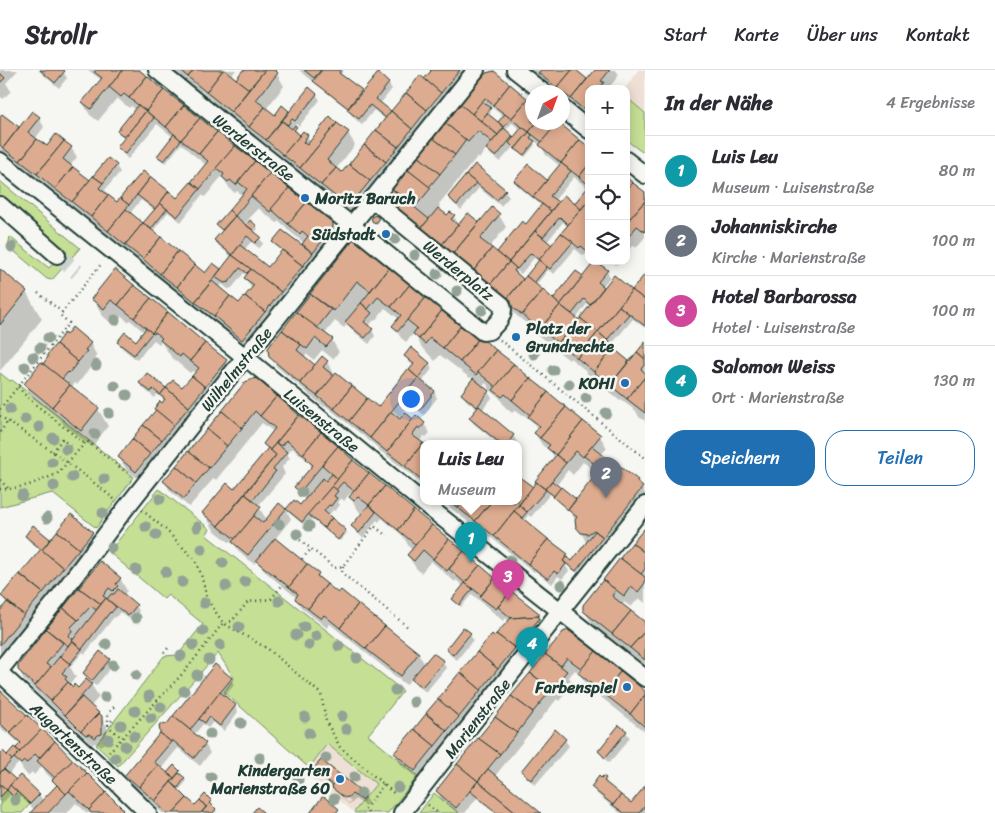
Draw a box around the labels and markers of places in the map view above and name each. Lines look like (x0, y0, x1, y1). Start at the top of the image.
place label: Moritz Baruch (314, 184, 416, 213)
marker: Moritz Baruch (299, 192, 311, 204)
place label: Südstadt (311, 220, 376, 249)
marker: Südstadt (380, 228, 392, 240)
place label: Platz der Grundrechte (525, 314, 614, 361)
marker: Platz der Grundrechte (510, 331, 522, 343)
place label: KOHI (578, 369, 616, 398)
marker: KOHI (619, 377, 631, 389)
pin: 2 (590, 457, 622, 498)
pin: 1 (455, 522, 487, 563)
pin: 3 (492, 560, 524, 601)
pin: 4 (516, 627, 548, 668)
place label: Farbenspiel (534, 673, 618, 702)
marker: Farbenspiel (621, 681, 633, 693)
place label: Kindergarten Marienstraße 60 (210, 756, 330, 803)
marker: Kindergarten Marienstraße 60 (334, 773, 346, 785)

